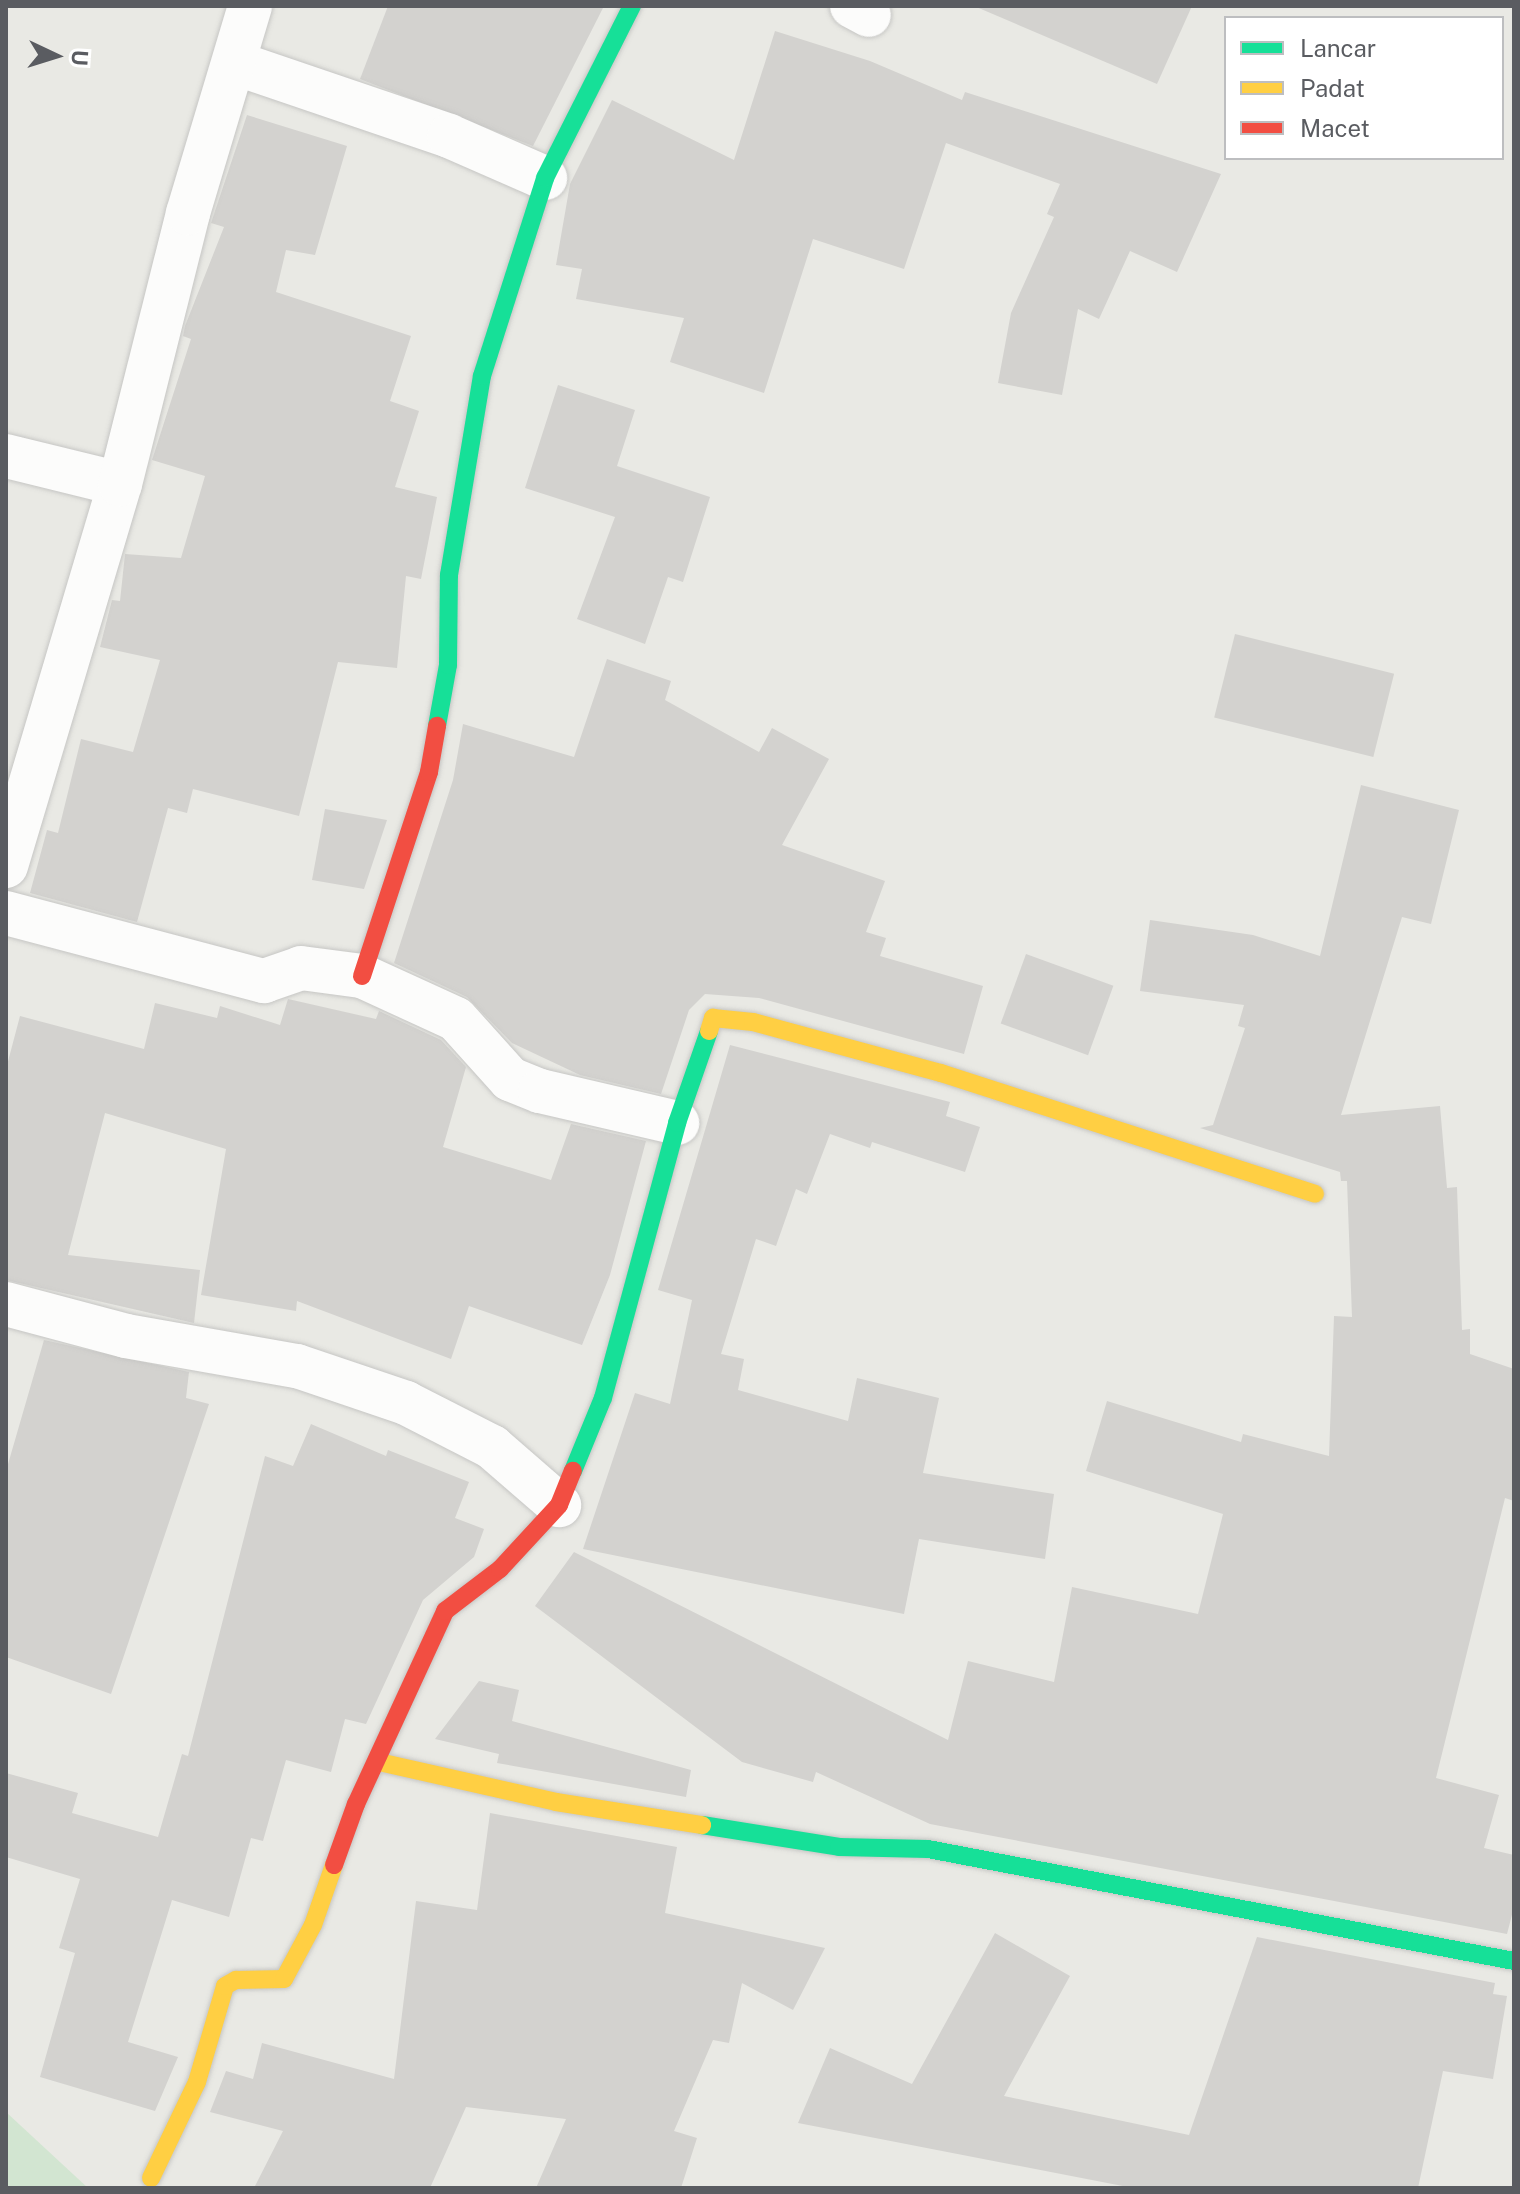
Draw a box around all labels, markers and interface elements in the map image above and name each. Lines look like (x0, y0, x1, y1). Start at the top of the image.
north arrow (16, 16, 96, 96)
legend (1224, 16, 1504, 160)
text: Lancar (1300, 34, 1376, 62)
text: U (66, 49, 93, 67)
text: Padat (1300, 74, 1365, 102)
text: Macet (1300, 114, 1370, 142)

